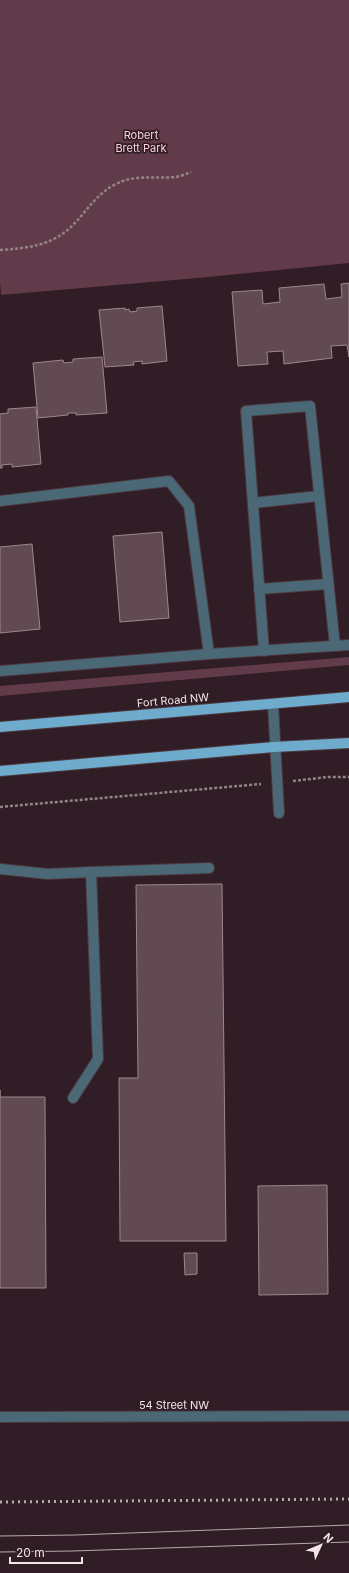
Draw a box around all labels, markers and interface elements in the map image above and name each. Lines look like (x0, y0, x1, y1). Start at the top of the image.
park label: Robert Brett Park (115, 128, 167, 155)
street label: Fort Road NW (136, 690, 210, 710)
street label: 54 Street NW (139, 1398, 209, 1412)
north arrow (301, 1525, 341, 1565)
text: N (320, 1530, 336, 1546)
scale bar (10, 1539, 82, 1565)
text: 20 m (16, 1545, 45, 1560)

